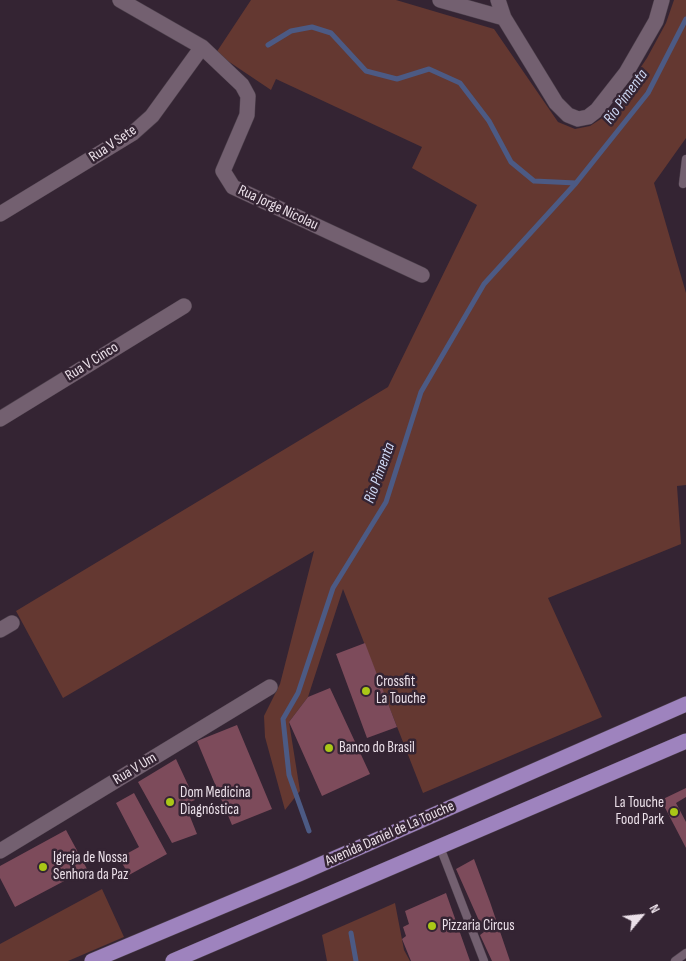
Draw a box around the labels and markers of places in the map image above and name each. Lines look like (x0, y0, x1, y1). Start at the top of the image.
place label: Crossfit La Touche (376, 673, 426, 708)
marker: Crossfit La Touche (360, 685, 372, 697)
place label: Banco do Brasil (339, 739, 415, 757)
marker: Banco do Brasil (323, 742, 335, 754)
place label: Dom Medicina Diagnóstica (180, 784, 251, 819)
place label: La Touche Food Park (614, 794, 664, 829)
marker: Dom Medicina Diagnóstica (164, 796, 176, 808)
marker: La Touche Food Park (668, 806, 680, 818)
place label: Igreja de Nossa Senhora da Paz (53, 849, 128, 884)
marker: Igreja de Nossa Senhora da Paz (37, 861, 49, 873)
place label: Pizzaria Circus (442, 917, 515, 935)
marker: Pizzaria Circus (426, 920, 438, 932)

